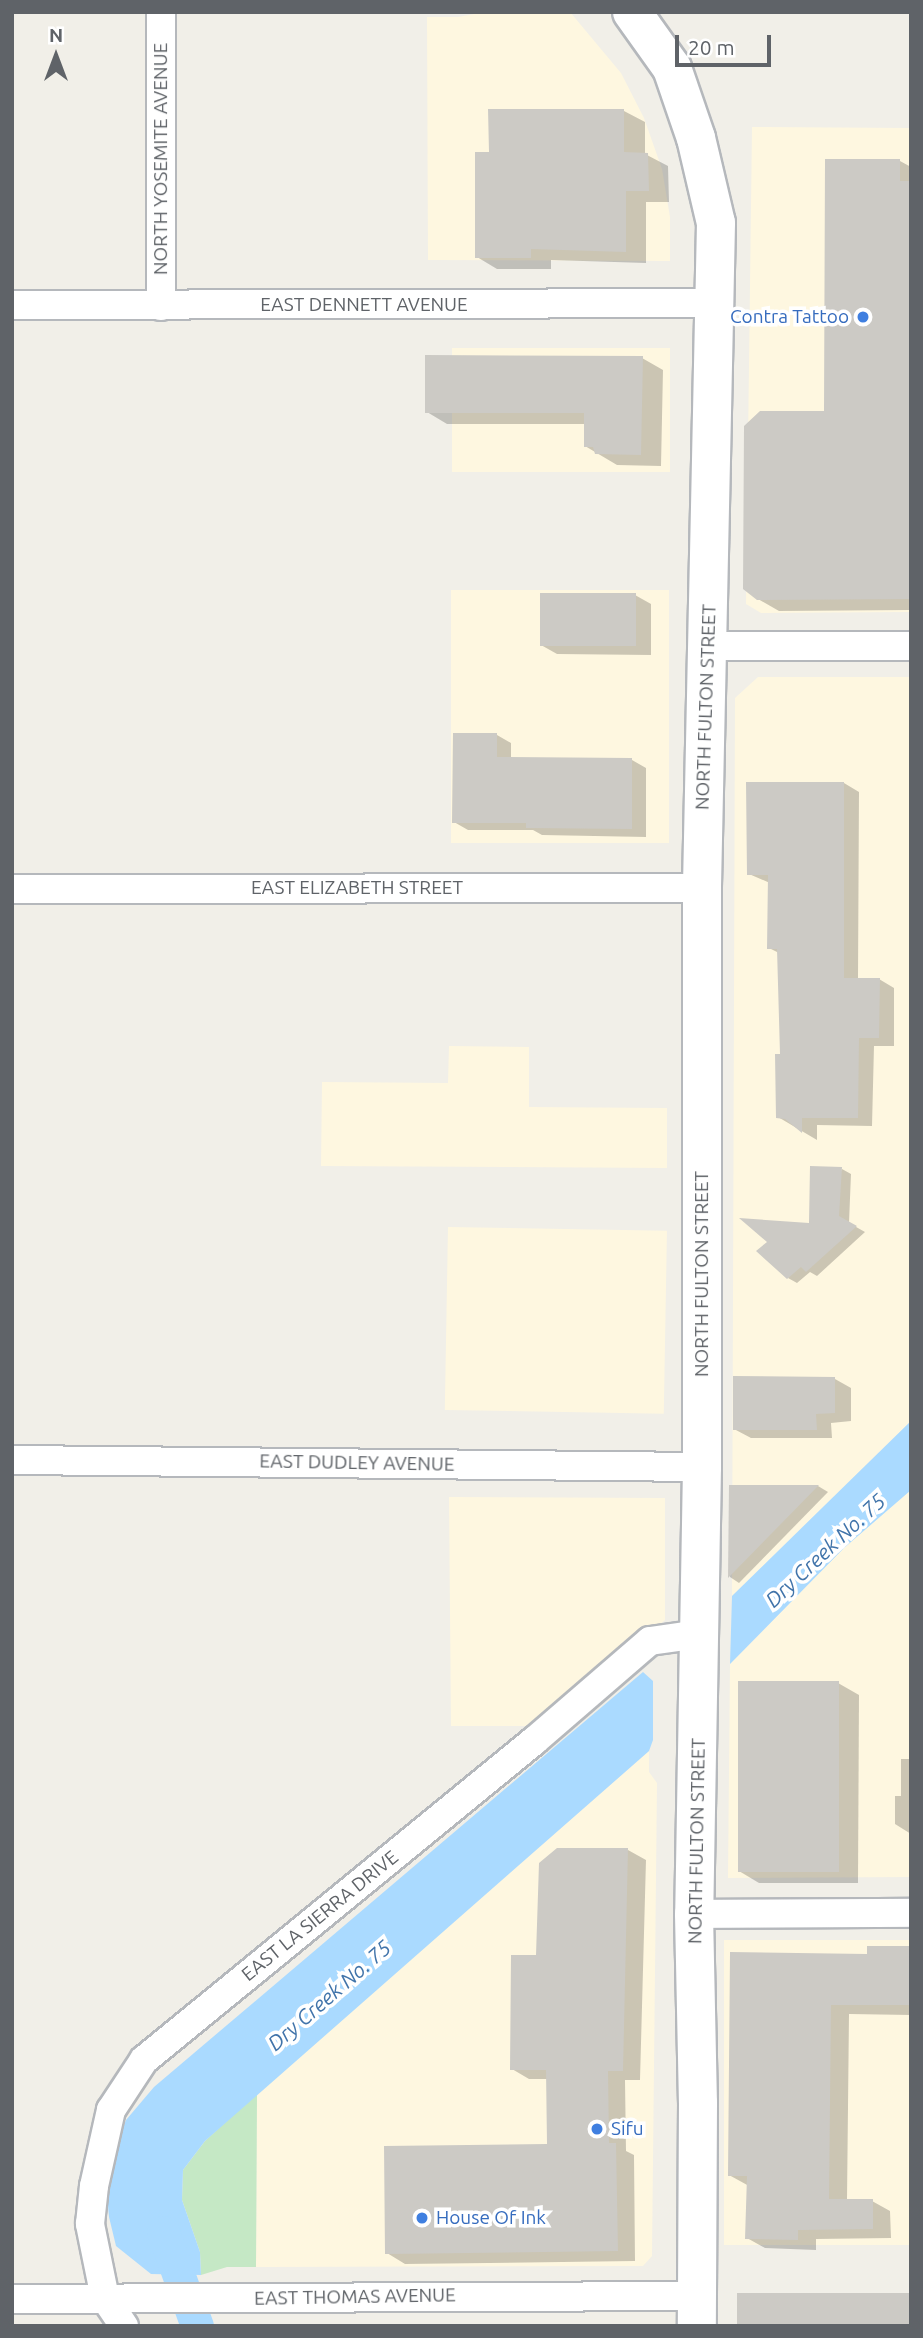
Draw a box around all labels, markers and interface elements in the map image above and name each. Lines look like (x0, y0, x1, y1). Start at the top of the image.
north arrow (21, 21, 91, 91)
scale bar (678, 21, 774, 65)
text: N (49, 24, 63, 46)
text: 20 m (688, 35, 735, 59)
street label: NORTH YOSEMITE AVENUE (150, 43, 172, 275)
street label: EAST DENNETT AVENUE (260, 294, 468, 316)
place label: Contra Tattoo (730, 306, 849, 328)
marker: Contra Tattoo (855, 309, 871, 325)
street label: NORTH FULTON STREET (691, 604, 721, 810)
street label: EAST ELIZABETH STREET (251, 877, 463, 899)
street label: NORTH FULTON STREET (691, 1171, 713, 1377)
street label: EAST DUDLEY AVENUE (259, 1450, 455, 1476)
water label: Dry Creek No. 75 (760, 1488, 890, 1612)
street label: NORTH FULTON STREET (684, 1738, 710, 1944)
street label: EAST LA SIERRA DRIVE (237, 1846, 403, 1986)
water label: Dry Creek No. 75 (262, 1935, 396, 2055)
place label: Sifu (611, 2118, 644, 2140)
marker: Sifu (589, 2121, 605, 2137)
place label: House Of Ink (436, 2207, 546, 2229)
marker: House Of Ink (414, 2210, 430, 2226)
street label: EAST THOMAS AVENUE (254, 2284, 456, 2310)

